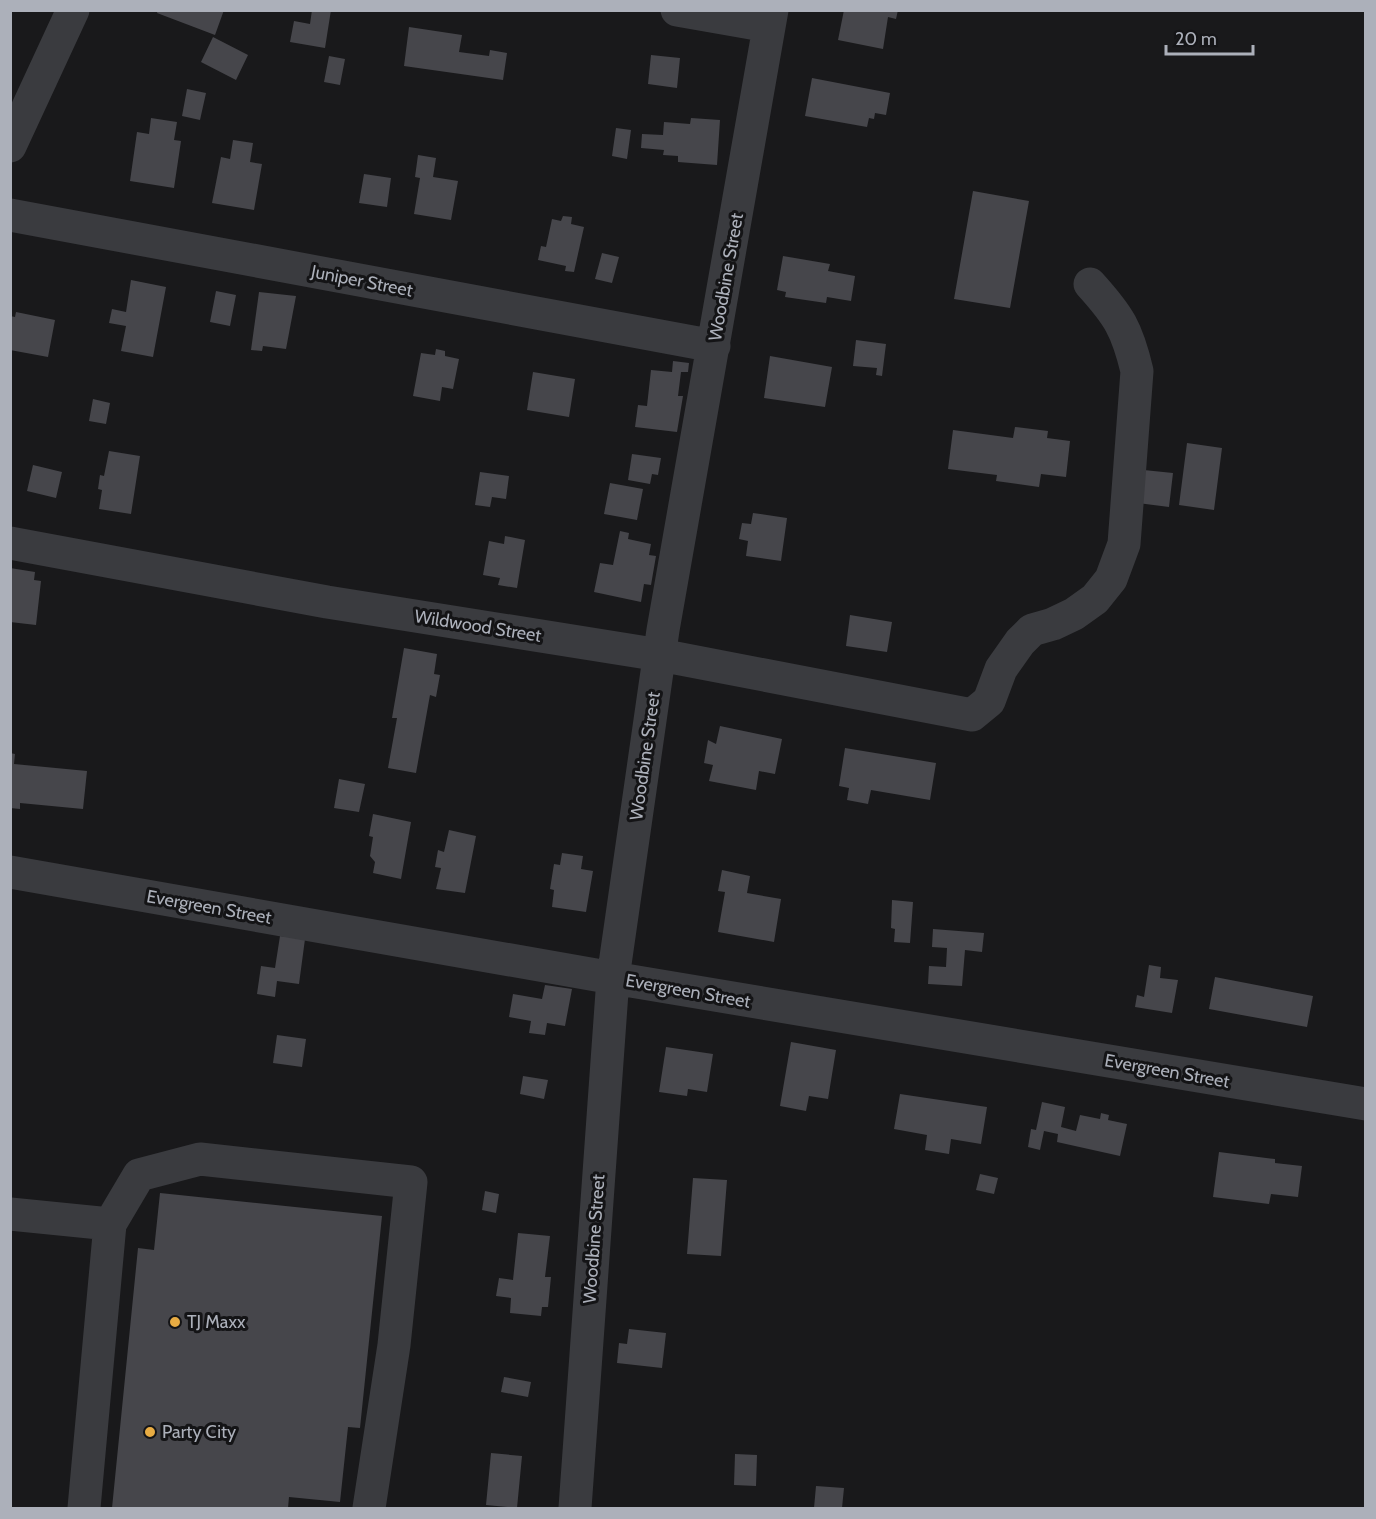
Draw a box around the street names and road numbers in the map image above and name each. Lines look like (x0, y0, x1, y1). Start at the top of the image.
street label: Woodbine Street (704, 211, 748, 343)
street label: Juniper Street (308, 260, 415, 302)
street label: Wildwood Street (413, 605, 543, 647)
street label: Woodbine Street (625, 690, 665, 822)
street label: Evergreen Street (145, 885, 273, 929)
street label: Evergreen Street (624, 969, 752, 1013)
street label: Evergreen Street (1103, 1049, 1231, 1093)
street label: Woodbine Street (579, 1174, 609, 1304)

